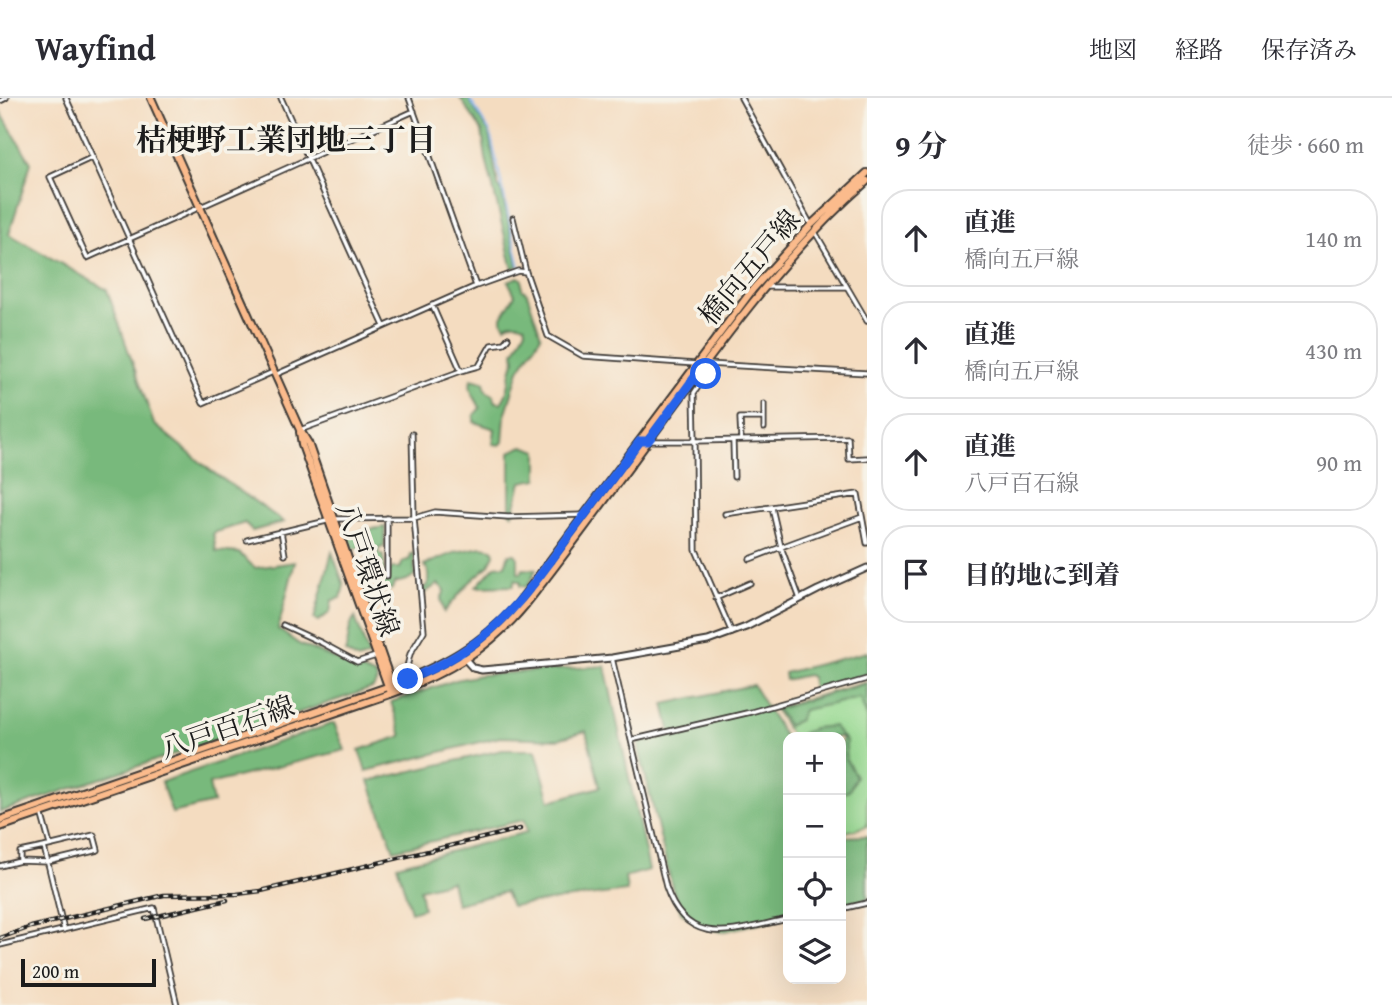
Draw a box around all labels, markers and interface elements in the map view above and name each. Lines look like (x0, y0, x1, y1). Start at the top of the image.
text: Wayfind (35, 24, 156, 72)
text: 地図 (1089, 32, 1137, 67)
text: 経路 (1175, 32, 1223, 67)
text: 保存済み (1261, 32, 1357, 67)
district label: 桔梗野工業団地三丁目 (136, 117, 436, 161)
text: 9 分 (895, 123, 947, 167)
text: 徒歩 · 660 m (1247, 128, 1364, 161)
street label: 橋向五戸線 (688, 200, 809, 333)
text: 直進 (964, 202, 1016, 241)
icon: ahead (897, 219, 935, 257)
text: 140 m (1305, 222, 1362, 255)
text: 橋向五戸線 (964, 242, 1079, 275)
text: 直進 (964, 314, 1016, 353)
icon: ahead (897, 331, 935, 369)
text: 430 m (1305, 334, 1362, 367)
text: 橋向五戸線 (964, 354, 1079, 387)
route start (690, 358, 721, 389)
text: 直進 (964, 426, 1016, 465)
icon: ahead (897, 443, 935, 481)
text: 90 m (1316, 446, 1362, 479)
text: 八戸百石線 (964, 466, 1079, 499)
street label: 八戸環状線 (326, 496, 411, 642)
icon: arrive (897, 555, 935, 593)
text: 目的地に到着 (964, 555, 1120, 594)
route end (392, 663, 423, 694)
street label: 八戸百石線 (154, 684, 300, 769)
map controls (783, 732, 846, 984)
button: + (783, 732, 846, 795)
button: − (783, 795, 846, 858)
button: locate (783, 858, 846, 921)
button: layers (783, 921, 846, 984)
scale bar (21, 956, 156, 988)
text: 200 m (32, 957, 79, 985)

